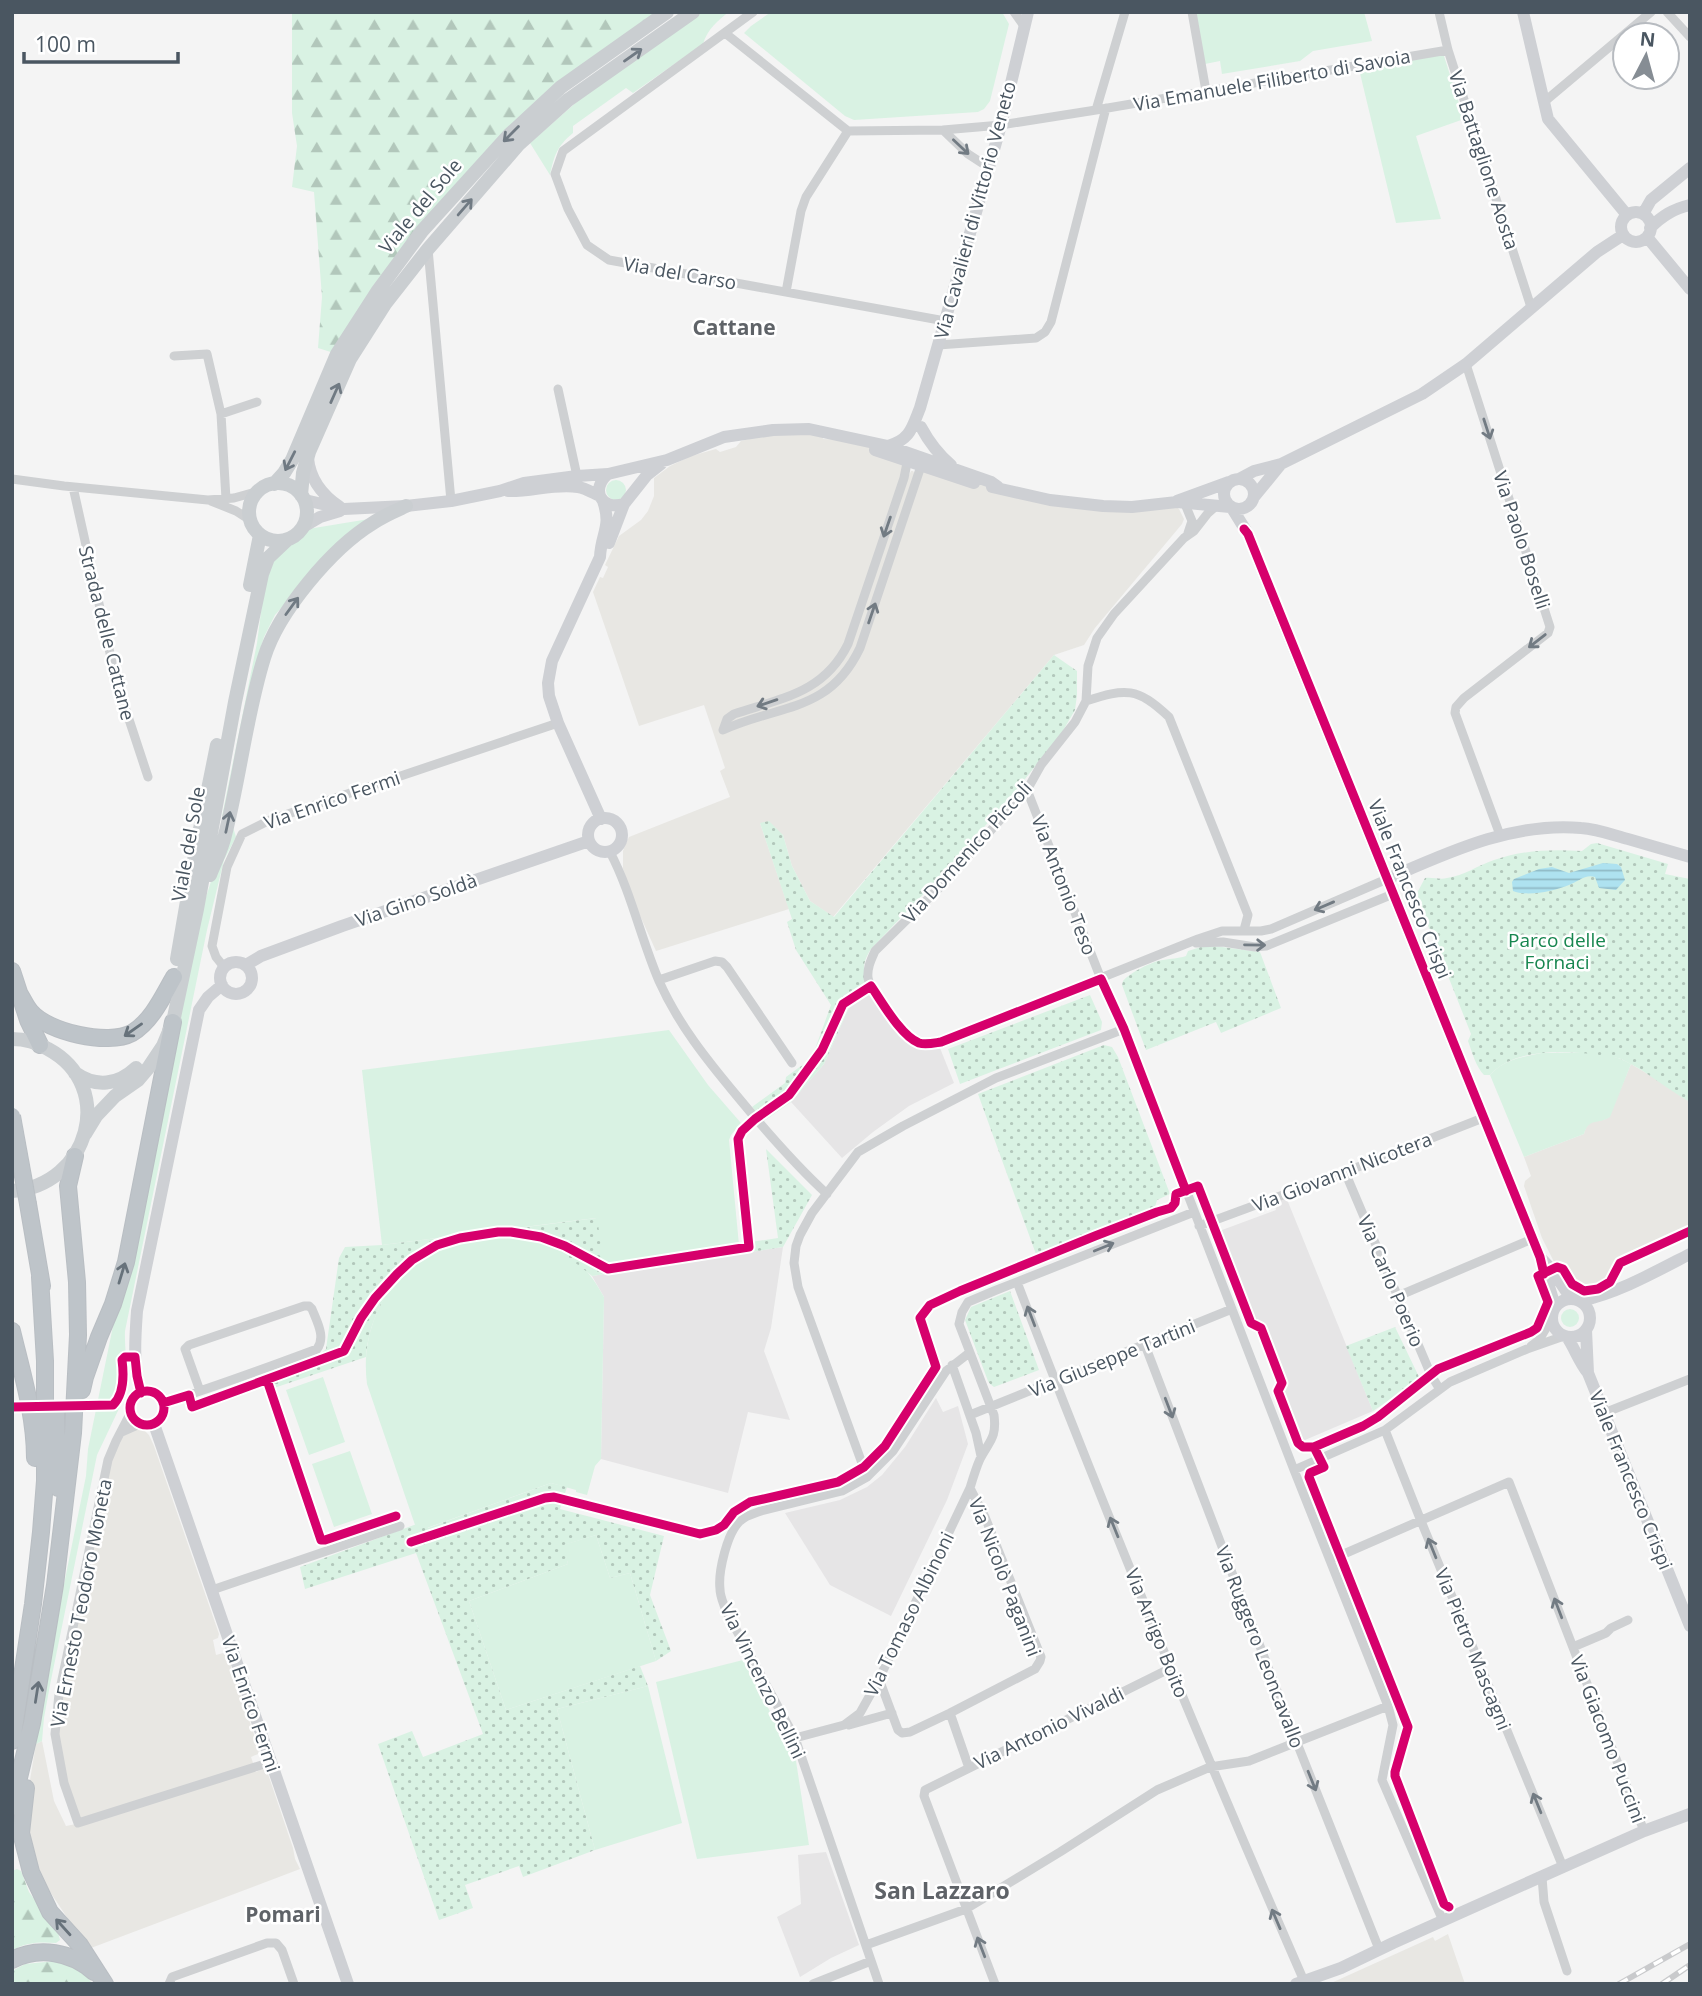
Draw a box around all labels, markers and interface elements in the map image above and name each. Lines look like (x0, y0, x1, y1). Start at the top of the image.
scale bar (24, 21, 178, 65)
north arrow (1611, 21, 1681, 91)
text: N (1639, 25, 1657, 53)
text: 100 m (35, 30, 96, 58)
street label: Via Emanuele Filiberto di Savoia (1132, 43, 1412, 117)
one-way arrow (622, 48, 642, 62)
street label: Via Battaglione Aosta (1443, 67, 1525, 253)
street label: Via Cavalieri di Vittorio Veneto (928, 78, 1022, 342)
one-way arrow (503, 125, 520, 142)
one-way arrow (952, 139, 970, 155)
street label: Viale del Sole (373, 153, 467, 259)
one-way arrow (457, 198, 473, 216)
street label: Via del Carso (621, 250, 739, 296)
district label: Cattane (692, 313, 776, 341)
one-way arrow (329, 382, 342, 404)
one-way arrow (1482, 418, 1494, 440)
one-way arrow (283, 450, 297, 471)
street label: Via Paolo Boselli (1487, 467, 1557, 613)
one-way arrow (880, 515, 892, 537)
street label: Strada delle Cattane (73, 543, 141, 723)
one-way arrow (285, 597, 299, 616)
one-way arrow (867, 603, 879, 625)
one-way arrow (1528, 634, 1547, 649)
one-way arrow (757, 698, 779, 710)
street label: Via Enrico Fermi (260, 765, 404, 835)
street label: Via Domenico Piccoli (896, 776, 1038, 928)
street label: Viale del Sole (165, 784, 211, 904)
street label: Viale Francesco Crispi (1362, 796, 1458, 982)
one-way arrow (222, 811, 235, 834)
street label: Via Antonio Teso (1025, 811, 1103, 959)
street label: Via Gino Soldà (352, 867, 480, 933)
one-way arrow (1314, 900, 1335, 913)
park label: Parco delle Fornaci (1508, 927, 1606, 975)
one-way arrow (1243, 939, 1266, 952)
one-way arrow (124, 1023, 143, 1037)
street label: Via Giovanni Nicotera (1249, 1126, 1435, 1218)
street label: Via Carlo Poerio (1352, 1211, 1430, 1351)
one-way arrow (1092, 1240, 1114, 1253)
one-way arrow (117, 1263, 130, 1285)
one-way arrow (1023, 1305, 1036, 1327)
street label: Via Giuseppe Tartini (1025, 1313, 1199, 1403)
street label: Viale Francesco Crispi (1583, 1387, 1679, 1573)
one-way arrow (1164, 1397, 1176, 1419)
street label: Via Ernesto Teodoro Moneta (44, 1477, 118, 1729)
street label: Via Nicolò Paganini (963, 1494, 1047, 1660)
one-way arrow (1107, 1517, 1120, 1539)
street label: Via Tomaso Albinoni (858, 1527, 960, 1701)
one-way arrow (1424, 1538, 1437, 1559)
street label: Via Ruggero Leoncavallo (1209, 1542, 1311, 1752)
street label: Via Arrigo Boito (1119, 1564, 1195, 1702)
street label: Via Pietro Mascagni (1429, 1564, 1517, 1734)
one-way arrow (1550, 1597, 1563, 1619)
street label: Via Vincenzo Bellini (714, 1599, 812, 1763)
street label: Via Enrico Fermi (216, 1632, 286, 1776)
street label: Via Giacomo Puccini (1564, 1651, 1652, 1827)
street label: Via Antonio Vivaldi (970, 1680, 1128, 1776)
one-way arrow (31, 1682, 44, 1704)
one-way arrow (1307, 1769, 1320, 1791)
one-way arrow (1530, 1793, 1543, 1815)
district label: San Lazzaro (874, 1874, 1010, 1906)
district label: Pomari (245, 1900, 321, 1928)
one-way arrow (1269, 1908, 1282, 1930)
one-way arrow (55, 1919, 72, 1936)
one-way arrow (973, 1936, 986, 1958)

